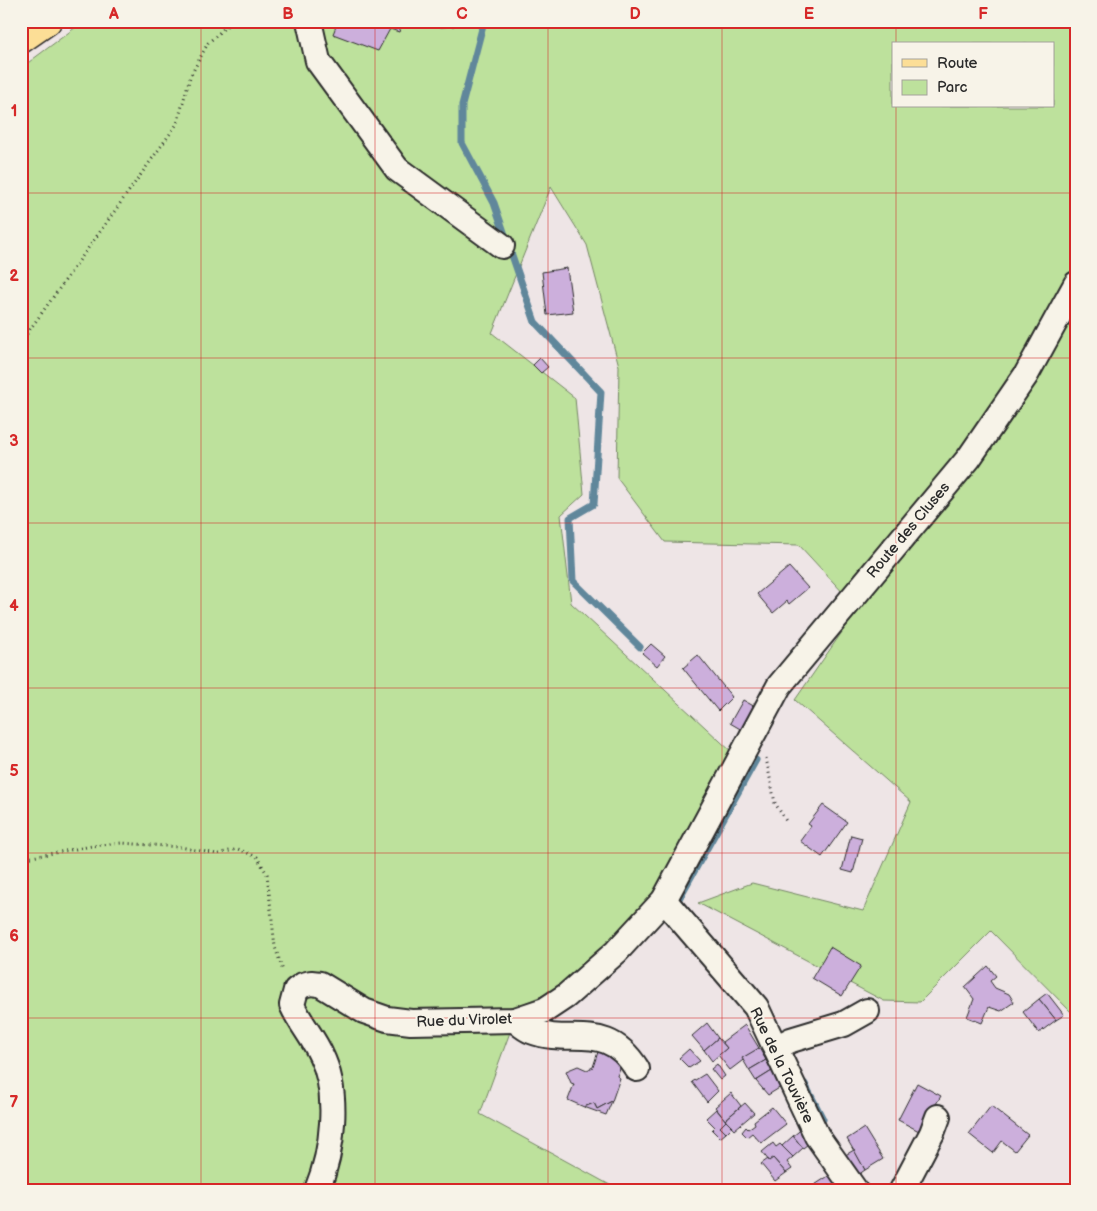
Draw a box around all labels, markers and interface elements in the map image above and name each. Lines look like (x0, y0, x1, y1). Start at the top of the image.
text: A (108, 5, 119, 24)
text: B (282, 5, 294, 24)
text: C (456, 5, 468, 24)
text: D (629, 5, 641, 24)
text: E (804, 5, 814, 24)
text: F (978, 5, 988, 24)
legend (892, 42, 1054, 108)
text: Route (937, 54, 978, 73)
text: Parc (937, 78, 967, 97)
text: 1 (11, 102, 17, 121)
text: 2 (9, 267, 19, 286)
text: 3 (9, 432, 19, 451)
street label: Route des Cluses (863, 478, 954, 582)
text: 4 (9, 597, 19, 616)
text: 5 (9, 762, 19, 781)
text: 6 (9, 927, 19, 946)
street label: Rue de la Touvière (745, 1004, 818, 1126)
street label: Rue du Virolet (416, 1009, 513, 1032)
text: 7 (10, 1093, 19, 1112)

